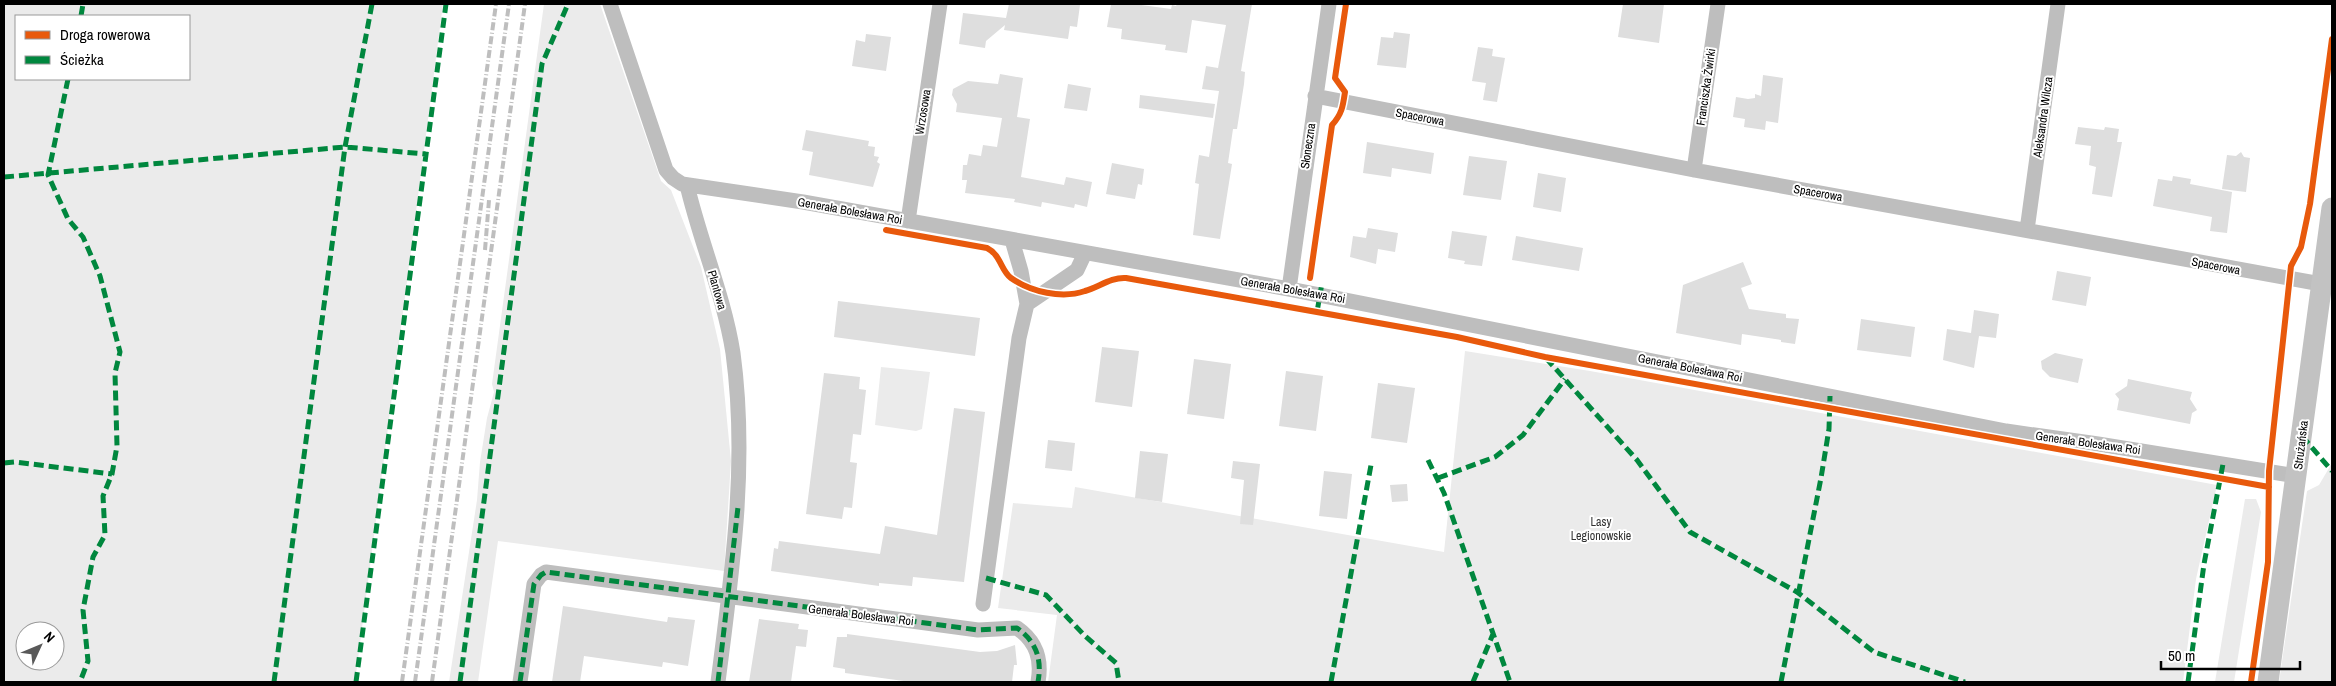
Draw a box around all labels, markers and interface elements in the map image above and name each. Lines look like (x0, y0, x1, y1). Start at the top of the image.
legend (15, 15, 190, 80)
text: Droga rowerowa (60, 24, 150, 45)
street label: Franciszka Żwirki (1693, 47, 1719, 127)
text: Ścieżka (60, 49, 104, 70)
street label: Aleksandra Wilcza (2029, 75, 2057, 159)
street label: Wrzosowa (912, 88, 935, 136)
street label: Spacerowa (1394, 104, 1446, 130)
street label: Słoneczna (1297, 122, 1319, 170)
street label: Spacerowa (1792, 181, 1844, 205)
street label: Generała Bolesława Roi (796, 194, 904, 228)
street label: Spacerowa (2190, 253, 2242, 279)
street label: Plantowa (704, 268, 730, 312)
street label: Generała Bolesława Roi (1239, 273, 1347, 307)
street label: Generała Bolesława Roi (1636, 350, 1744, 386)
street label: Strużańska (2290, 419, 2312, 470)
street label: Generała Bolesława Roi (2034, 428, 2142, 458)
park label: Lasy Legionowskie (1571, 514, 1631, 544)
street label: Generała Bolesława Roi (807, 601, 915, 629)
north arrow (15, 621, 65, 671)
text: N (40, 628, 59, 646)
scale bar (2161, 638, 2300, 670)
text: 50 m (2168, 645, 2195, 666)

